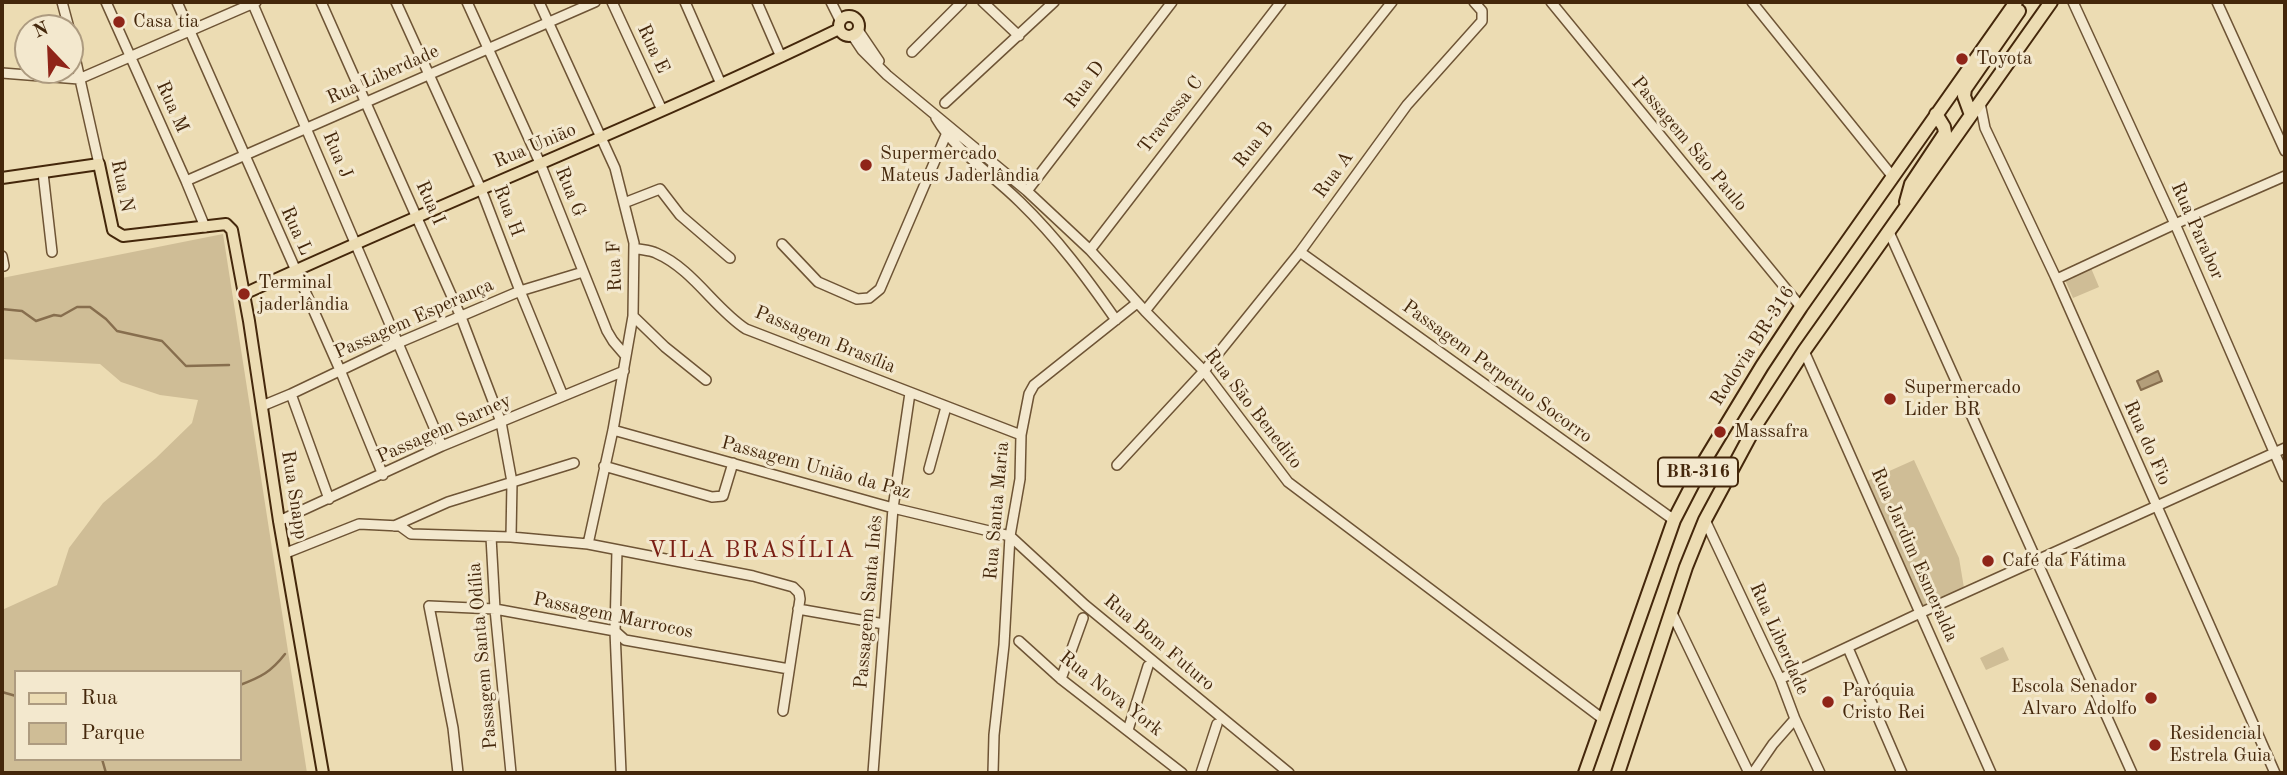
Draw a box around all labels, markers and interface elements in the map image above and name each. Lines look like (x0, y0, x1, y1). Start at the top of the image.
place label: Casa tia (133, 11, 199, 33)
north arrow (14, 14, 84, 84)
marker: Casa tia (111, 14, 127, 30)
text: N (31, 19, 52, 43)
street label: Rua E (632, 21, 674, 77)
street label: Rua Liberdade (323, 40, 443, 110)
place label: Toyota (1976, 48, 2032, 70)
marker: Toyota (1954, 51, 1970, 67)
street label: Rua D (1060, 57, 1110, 113)
street label: Travessa C (1134, 72, 1208, 158)
street label: Passagem São Paulo (1626, 72, 1752, 216)
street label: Rua M (151, 78, 193, 136)
street label: Rua União (490, 118, 580, 174)
street label: Rua B (1229, 118, 1279, 172)
street label: Rua J (317, 128, 357, 182)
place label: Supermercado Mateus Jaderlândia (880, 143, 1040, 187)
street label: Rua A (1309, 147, 1359, 203)
marker: Supermercado Mateus Jaderlândia (858, 157, 874, 173)
street label: Rua N (105, 158, 139, 214)
street label: Rua G (550, 164, 590, 220)
street label: Rua I (410, 177, 450, 229)
street label: Rua Parabor (2165, 179, 2229, 283)
street label: Rua H (488, 182, 528, 240)
street label: Rua L (275, 203, 317, 259)
street label: Rua F (603, 240, 627, 292)
place label: Terminal jaderlândia (258, 272, 349, 316)
street label: Passagem Esperança (331, 274, 497, 364)
street label: Rodovia BR-316 (1706, 282, 1800, 410)
marker: Terminal jaderlândia (236, 286, 252, 302)
street label: Passagem Perpetuo Socorro (1398, 295, 1596, 449)
street label: Passagem Brasília (751, 301, 899, 379)
street label: Rua São Benedito (1199, 344, 1307, 474)
place label: Supermercado Lider BR (1904, 377, 2021, 421)
street label: Passagem Sarney (373, 389, 515, 469)
marker: Supermercado Lider BR (1882, 391, 1898, 407)
street label: Rua do Fio (2118, 397, 2176, 489)
place label: Massafra (1734, 421, 1809, 443)
marker: Massafra (1712, 424, 1728, 440)
street label: Passagem União da Paz (719, 432, 913, 504)
street label: Rua Santa Maria (980, 441, 1014, 581)
street label: Rua Snapp (276, 449, 312, 541)
road number: BR-316 (1658, 458, 1738, 486)
street label: Rua Jardim Esmeralda (1865, 464, 1963, 646)
street label: Passagem Santa Inês (850, 514, 888, 690)
district label: VILA BRASÍLIA (650, 537, 854, 565)
place label: Café da Fátima (2002, 550, 2126, 572)
marker: Café da Fátima (1980, 553, 1996, 569)
street label: Passagem Santa Odília (463, 562, 503, 750)
street label: Rua Liberdade (1744, 579, 1814, 699)
street label: Passagem Marrocos (531, 588, 695, 644)
street label: Rua Bom Futuro (1099, 590, 1219, 696)
street label: Rua Nova York (1055, 646, 1167, 742)
legend (14, 670, 242, 761)
place label: Escola Senador Alvaro Adolfo (2011, 676, 2137, 720)
place label: Paróquia Cristo Rei (1842, 680, 1925, 724)
text: Rua (81, 688, 118, 709)
marker: Escola Senador Alvaro Adolfo (2143, 690, 2159, 706)
marker: Paróquia Cristo Rei (1820, 694, 1836, 710)
text: Parque (81, 723, 145, 744)
place label: Residencial Estrela Guia (2169, 723, 2272, 767)
marker: Residencial Estrela Guia (2147, 737, 2163, 753)

